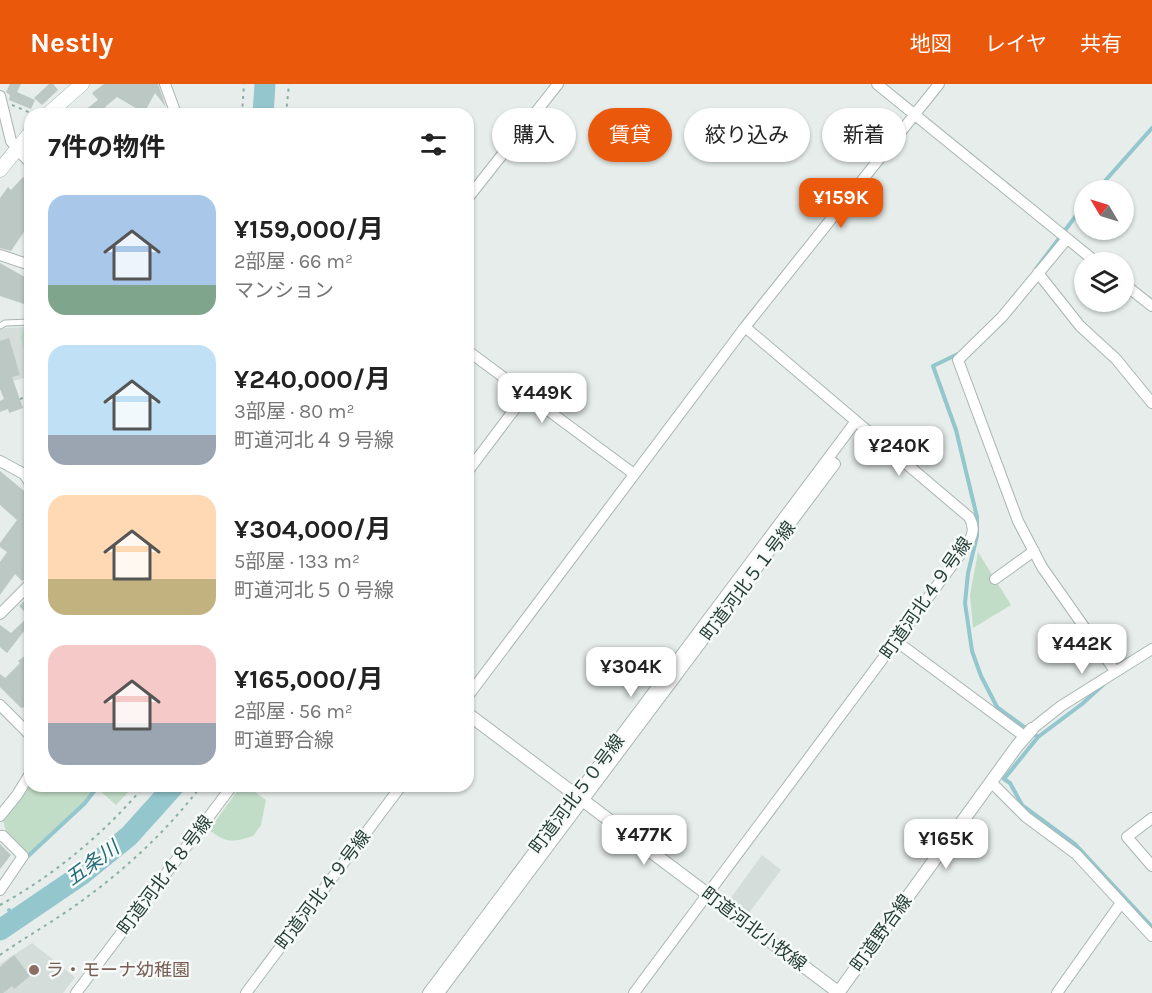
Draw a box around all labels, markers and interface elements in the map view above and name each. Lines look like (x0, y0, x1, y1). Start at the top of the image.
text: Nestly (30, 26, 113, 59)
text: 地図 (910, 32, 952, 56)
text: レイヤ (985, 32, 1047, 56)
text: 共有 (1080, 32, 1122, 56)
chip: 購入 (492, 108, 576, 162)
chip: 賃貸 (588, 108, 672, 162)
chip: 絞り込み (684, 108, 810, 162)
chip: 新着 (822, 108, 906, 162)
icon: filters (417, 128, 450, 161)
text: 7件の物件 (48, 132, 165, 163)
pin: ¥159K (799, 178, 883, 229)
north arrow (1074, 180, 1134, 240)
map controls (1074, 180, 1134, 312)
text: ¥159K (813, 186, 869, 209)
text: ¥159,000/月 (234, 214, 384, 245)
icon: home (96, 219, 168, 291)
text: 2部屋 · 66 m² (234, 250, 353, 273)
button: layers (1074, 252, 1134, 312)
text: マンション (234, 279, 334, 302)
text: ¥240,000/月 (234, 364, 391, 395)
icon: home (96, 369, 168, 441)
pin: ¥449K (500, 373, 584, 424)
text: ¥449K (512, 381, 572, 404)
text: 3部屋 · 80 m² (234, 400, 355, 423)
pin: ¥240K (857, 426, 941, 477)
text: 町道河北４９号線 (234, 429, 394, 452)
text: ¥240K (868, 434, 930, 457)
text: ¥304,000/月 (234, 514, 392, 545)
street label: 町道河北５１号線 (696, 517, 800, 645)
icon: home (96, 519, 168, 591)
street label: 町道河北４９号線 (876, 533, 976, 663)
text: 5部屋 · 133 m² (234, 550, 360, 573)
text: 町道河北５０号線 (234, 579, 394, 602)
pin: ¥442K (1040, 624, 1124, 675)
text: ¥442K (1052, 632, 1112, 655)
pin: ¥304K (589, 647, 673, 698)
text: ¥304K (600, 655, 662, 678)
text: ¥165,000/月 (234, 664, 384, 695)
icon: home (96, 669, 168, 741)
text: 2部屋 · 56 m² (234, 700, 353, 723)
text: 町道野合線 (234, 729, 334, 752)
street label: 町道河北５０号線 (525, 730, 629, 858)
street label: 町道河北４８号線 (113, 811, 217, 939)
pin: ¥477K (602, 815, 686, 866)
pin: ¥165K (904, 819, 988, 870)
text: ¥477K (616, 823, 672, 846)
street label: 町道河北４９号線 (271, 826, 375, 954)
text: ¥165K (918, 827, 974, 850)
water label: 五条川 (61, 835, 125, 890)
street label: 町道河北小牧線 (697, 882, 811, 976)
street label: 町道野合線 (846, 890, 916, 976)
place label: ラ・モーナ幼稚園 (46, 959, 190, 981)
marker: ラ・モーナ幼稚園 (27, 963, 41, 977)

